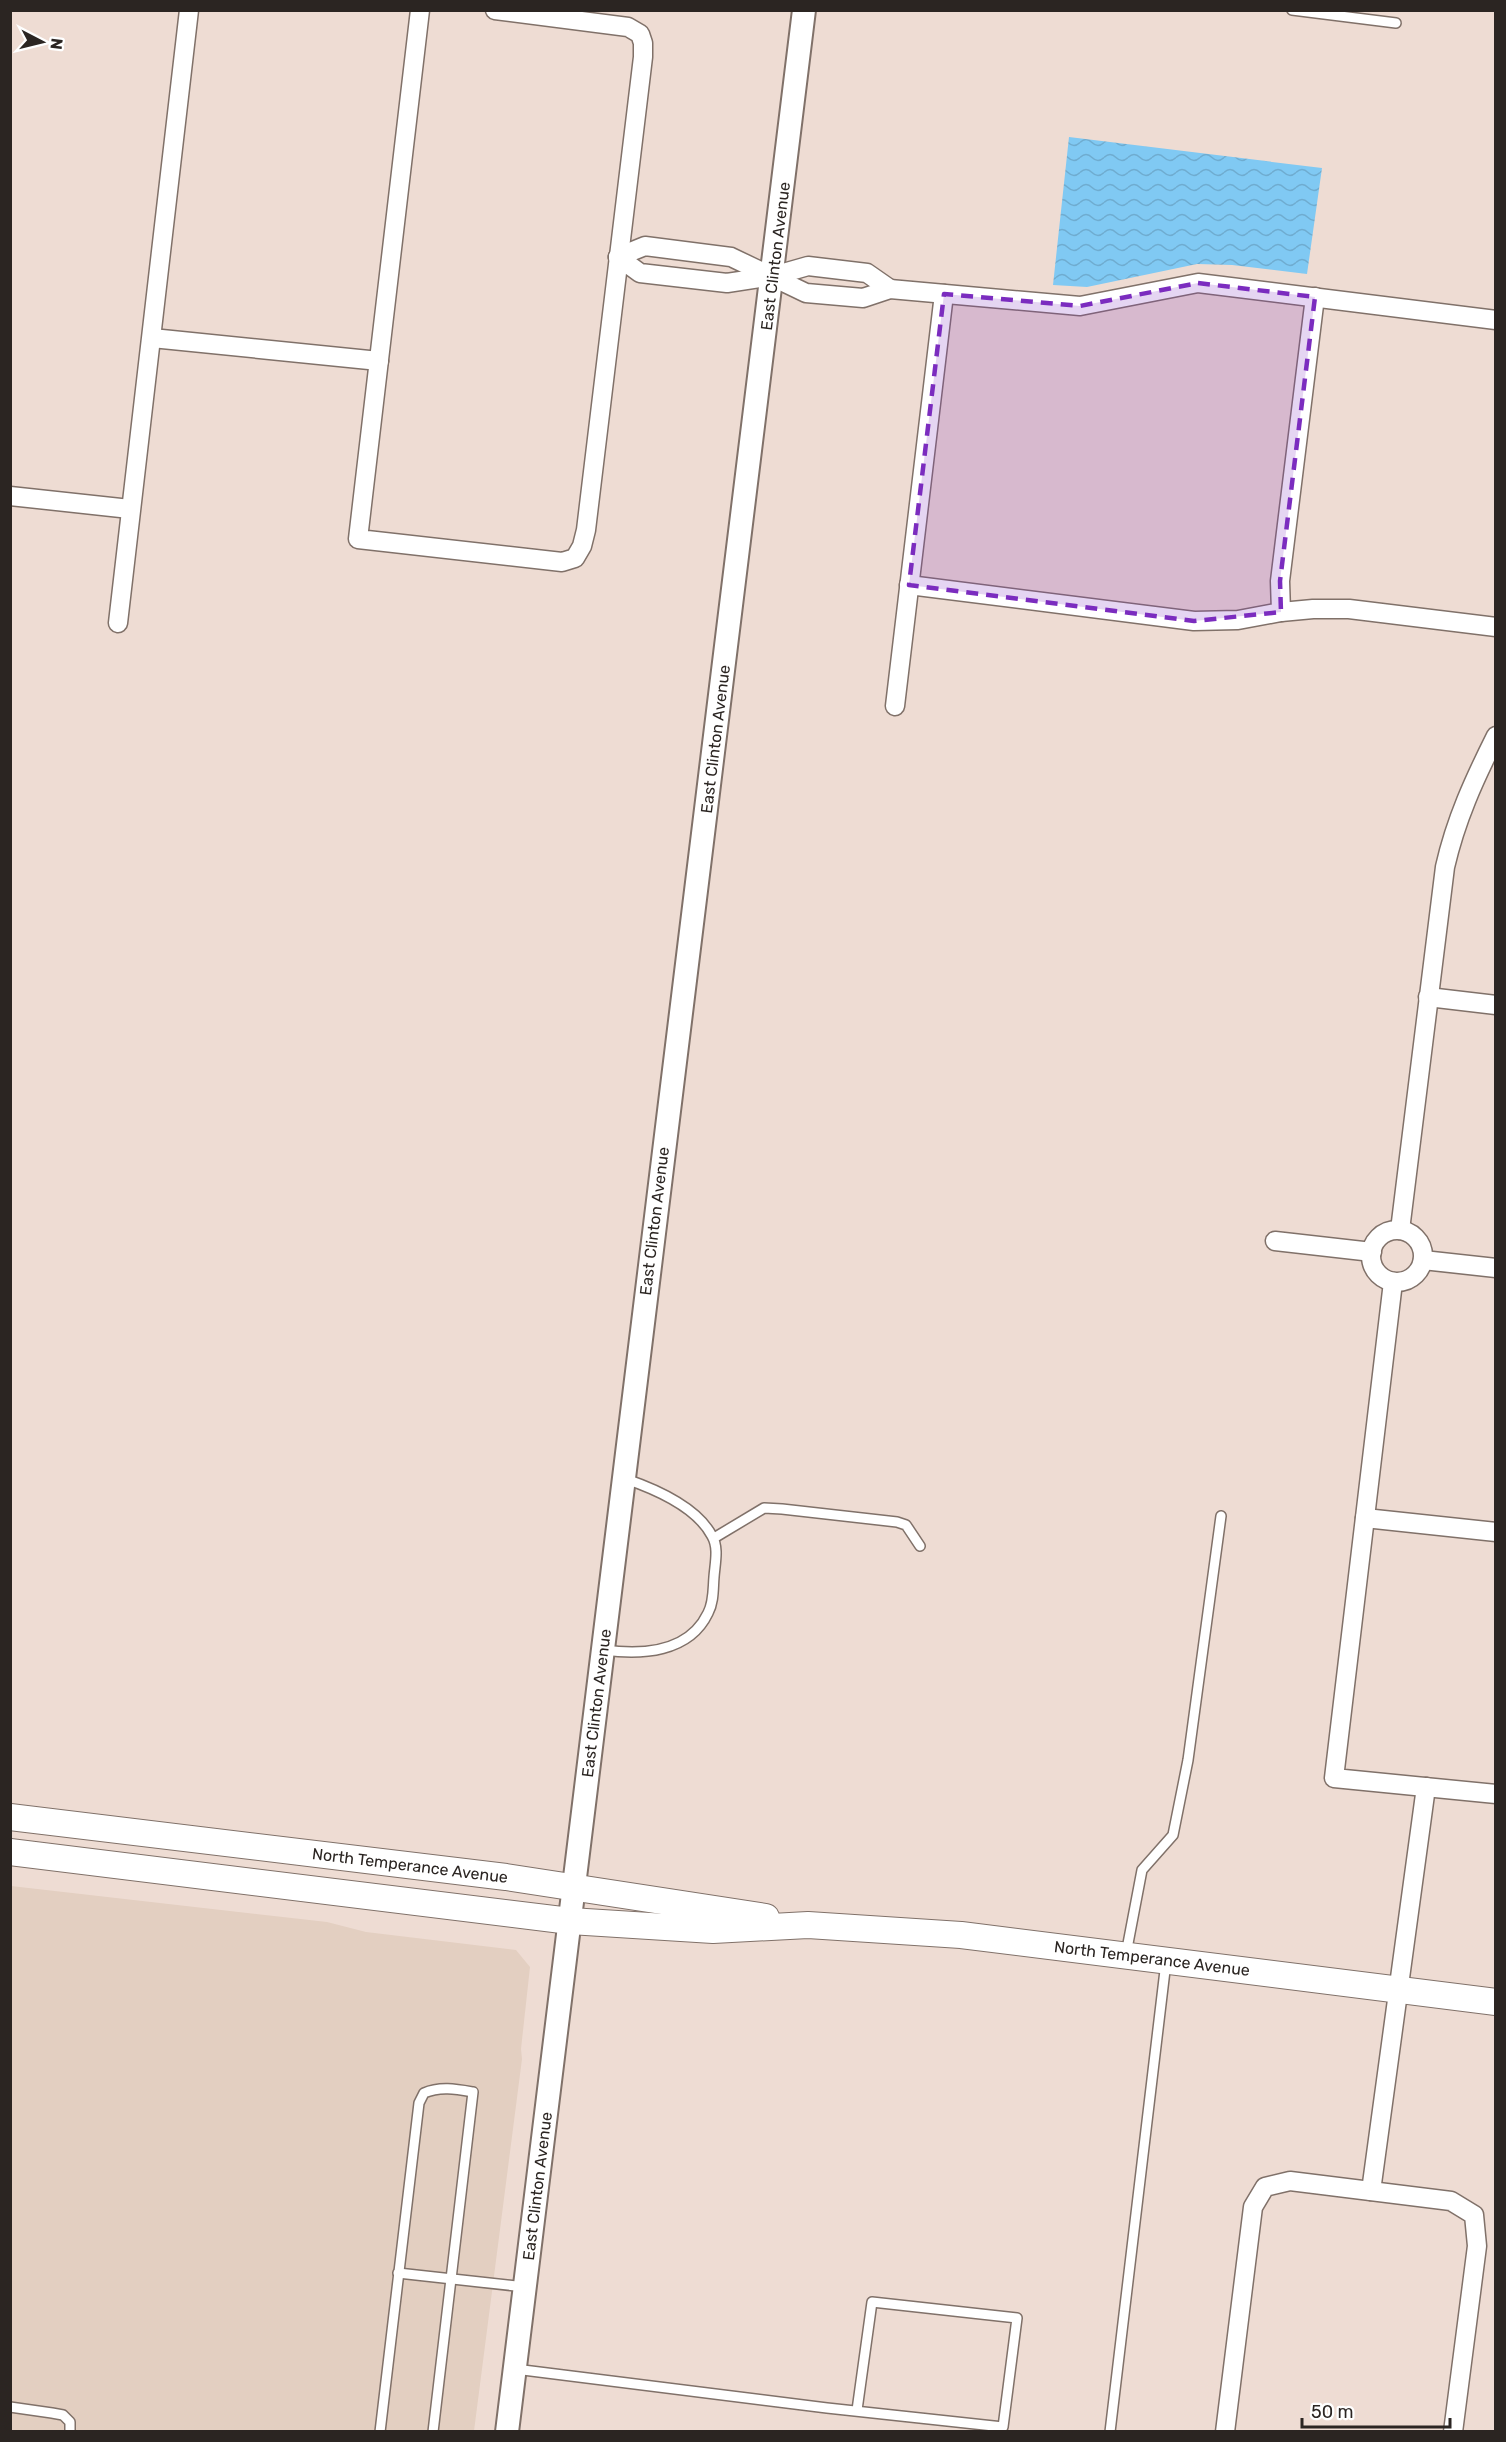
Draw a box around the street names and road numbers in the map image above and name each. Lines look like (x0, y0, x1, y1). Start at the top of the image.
street label: East Clinton Avenue (757, 181, 794, 331)
street label: East Clinton Avenue (697, 664, 734, 814)
street label: East Clinton Avenue (636, 1146, 673, 1296)
street label: East Clinton Avenue (578, 1628, 615, 1778)
street label: North Temperance Avenue (311, 1844, 509, 1887)
street label: North Temperance Avenue (1053, 1937, 1251, 1980)
street label: East Clinton Avenue (519, 2111, 556, 2261)

